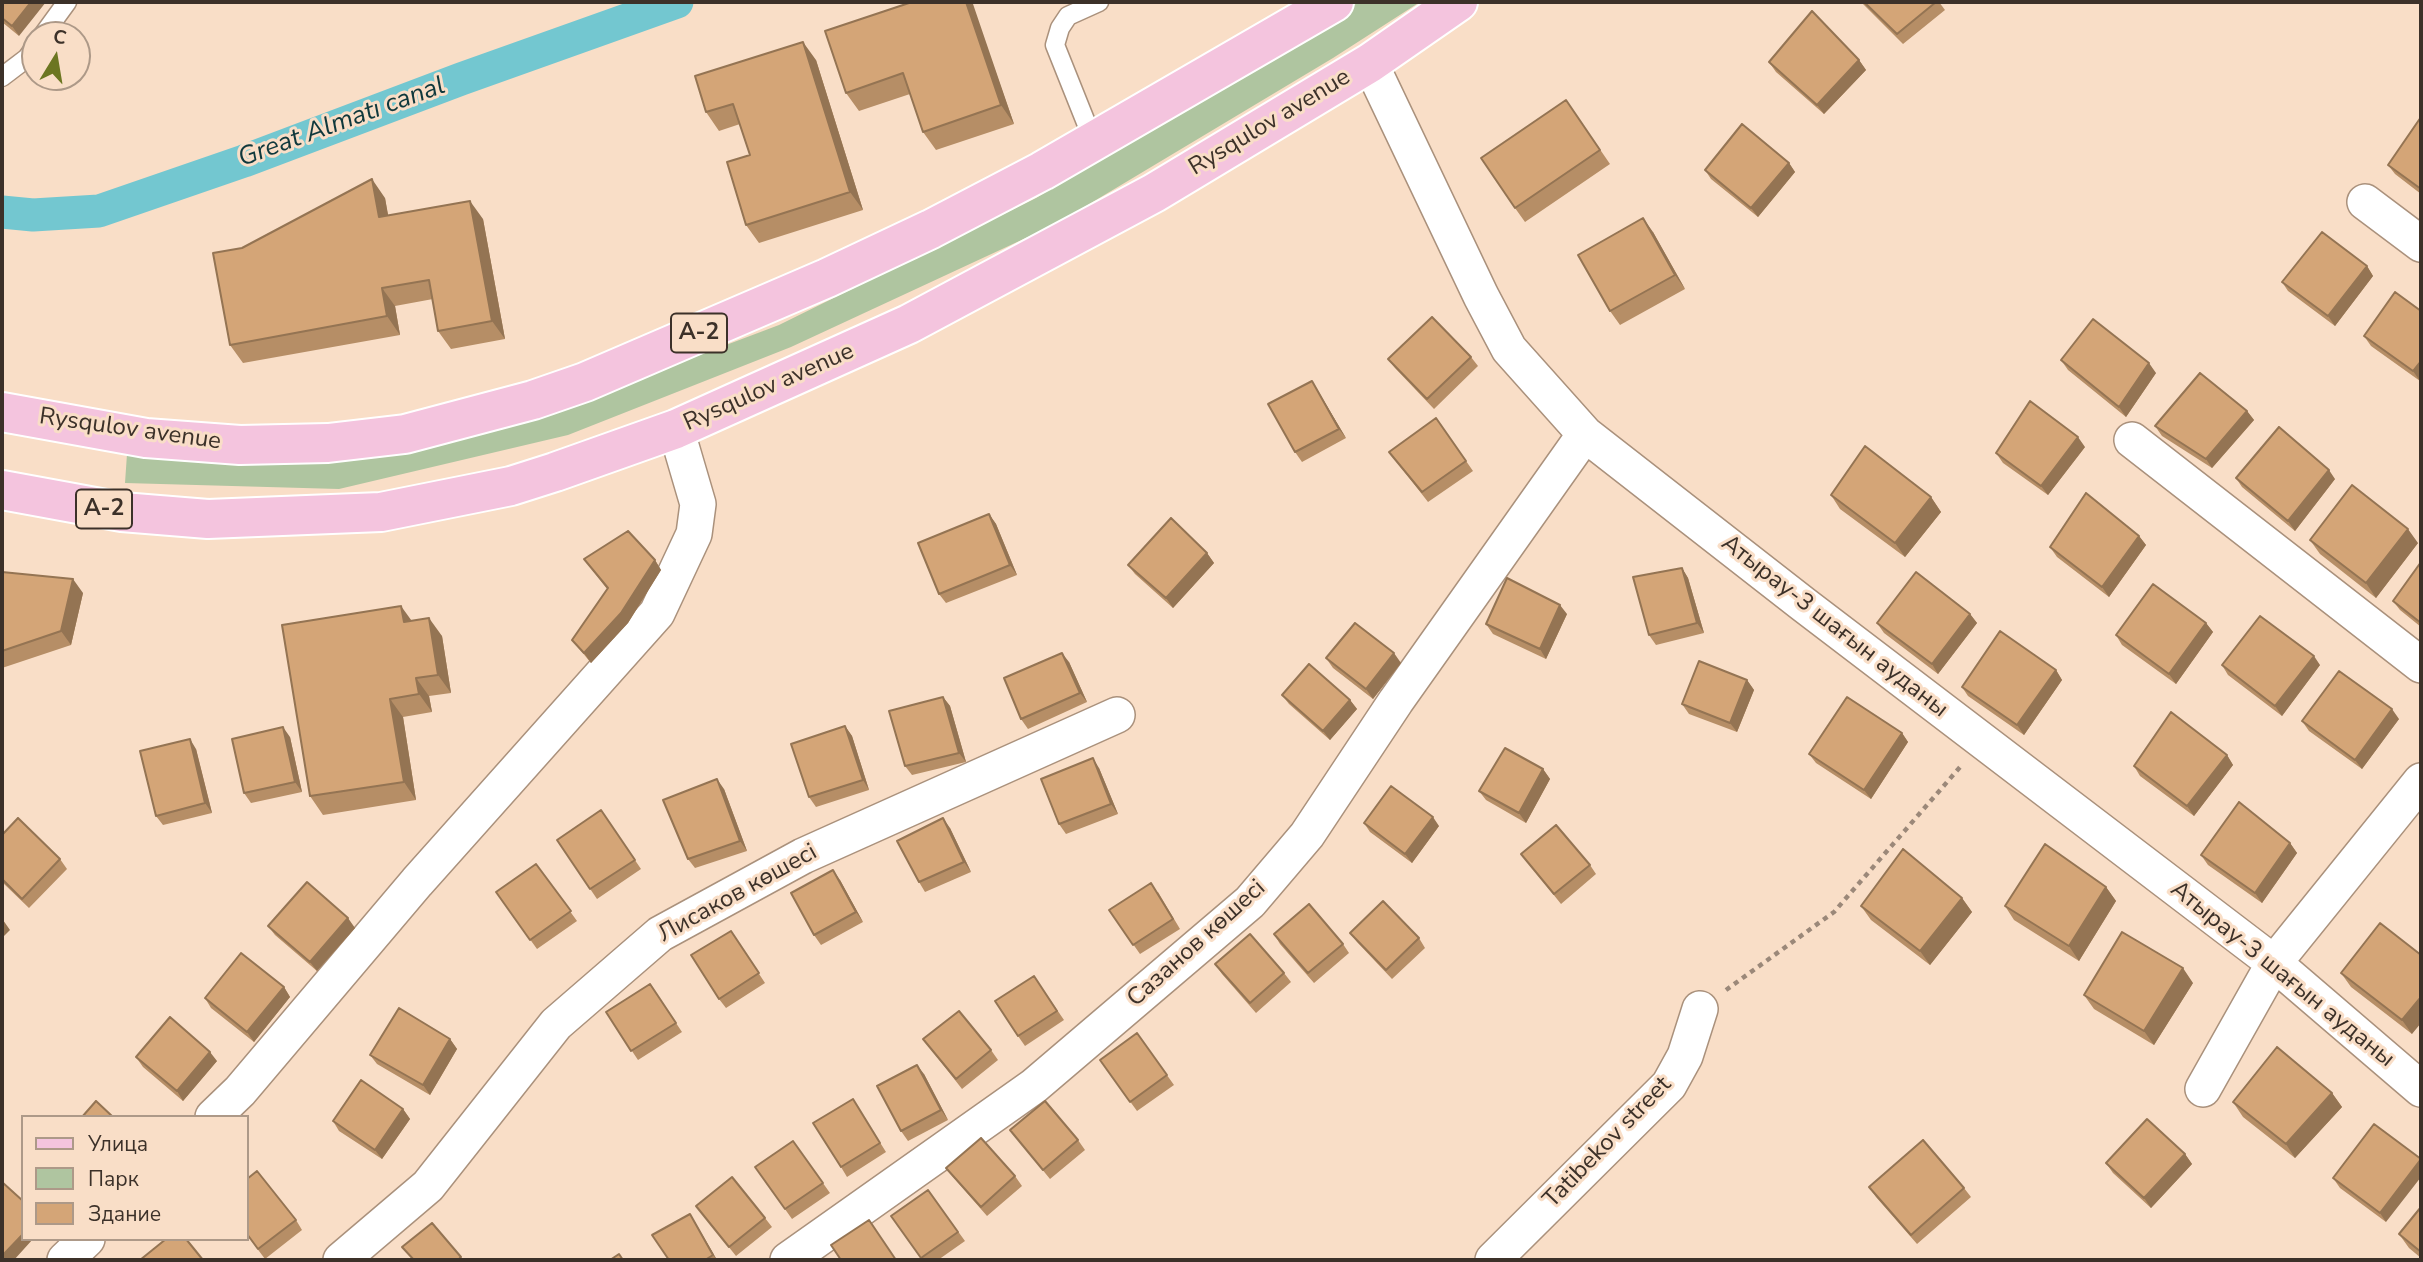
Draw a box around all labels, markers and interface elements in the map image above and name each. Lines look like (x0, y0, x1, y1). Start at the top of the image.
north arrow (21, 21, 91, 91)
text: С (51, 23, 68, 51)
street label: Rysqulov avenue (1184, 63, 1356, 183)
water label: Great Almatı canal (234, 71, 450, 175)
road number: A-2 (671, 314, 727, 352)
street label: Rysqulov avenue (679, 338, 859, 438)
street label: Rysqulov avenue (37, 403, 223, 457)
road number: A-2 (76, 489, 132, 528)
street label: Атырау-3 шағын ауданы (1715, 530, 1953, 724)
street label: Лисаков көшесі (654, 838, 822, 950)
street label: Сазанов көшесі (1122, 874, 1272, 1014)
street label: Атырау-3 шағын ауданы (2164, 876, 2400, 1074)
street label: Tatibekov street (1538, 1071, 1678, 1215)
legend (21, 1115, 248, 1241)
text: Улица (88, 1130, 148, 1158)
text: Парк (88, 1165, 139, 1193)
text: Здание (88, 1200, 161, 1228)

